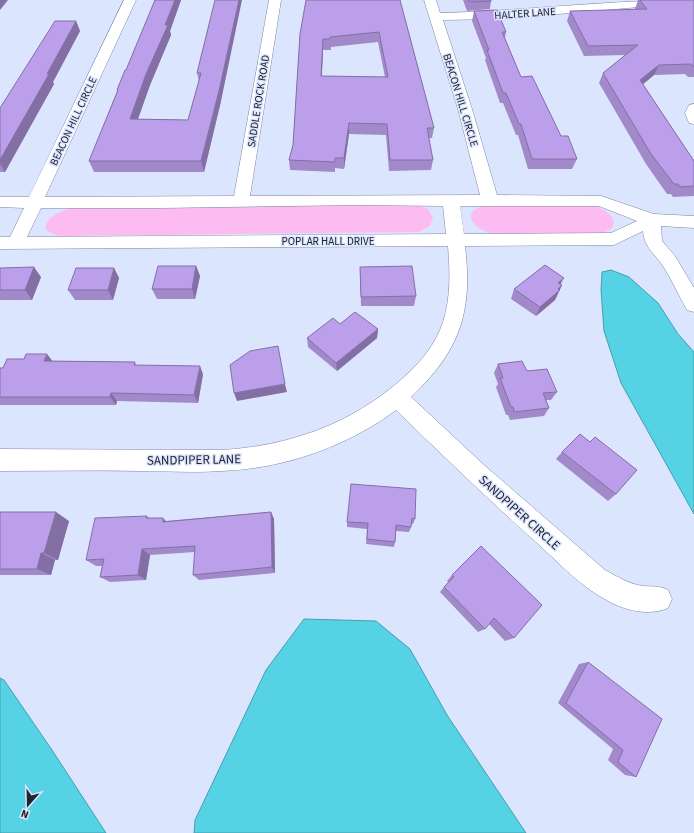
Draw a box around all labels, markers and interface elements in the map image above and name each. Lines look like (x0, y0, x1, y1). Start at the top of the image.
street label: HALTER LANE (494, 4, 556, 23)
street label: BEACON HILL CIRCLE (439, 52, 482, 149)
street label: SADDLE ROCK ROAD (244, 54, 273, 148)
street label: BEACON HILL CIRCLE (46, 74, 101, 168)
street label: POPLAR HALL DRIVE (282, 234, 375, 249)
street label: SANDPIPER LANE (147, 450, 241, 470)
street label: SANDPIPER CIRCLE (475, 471, 564, 554)
north arrow (8, 785, 48, 825)
text: N (19, 806, 31, 822)

